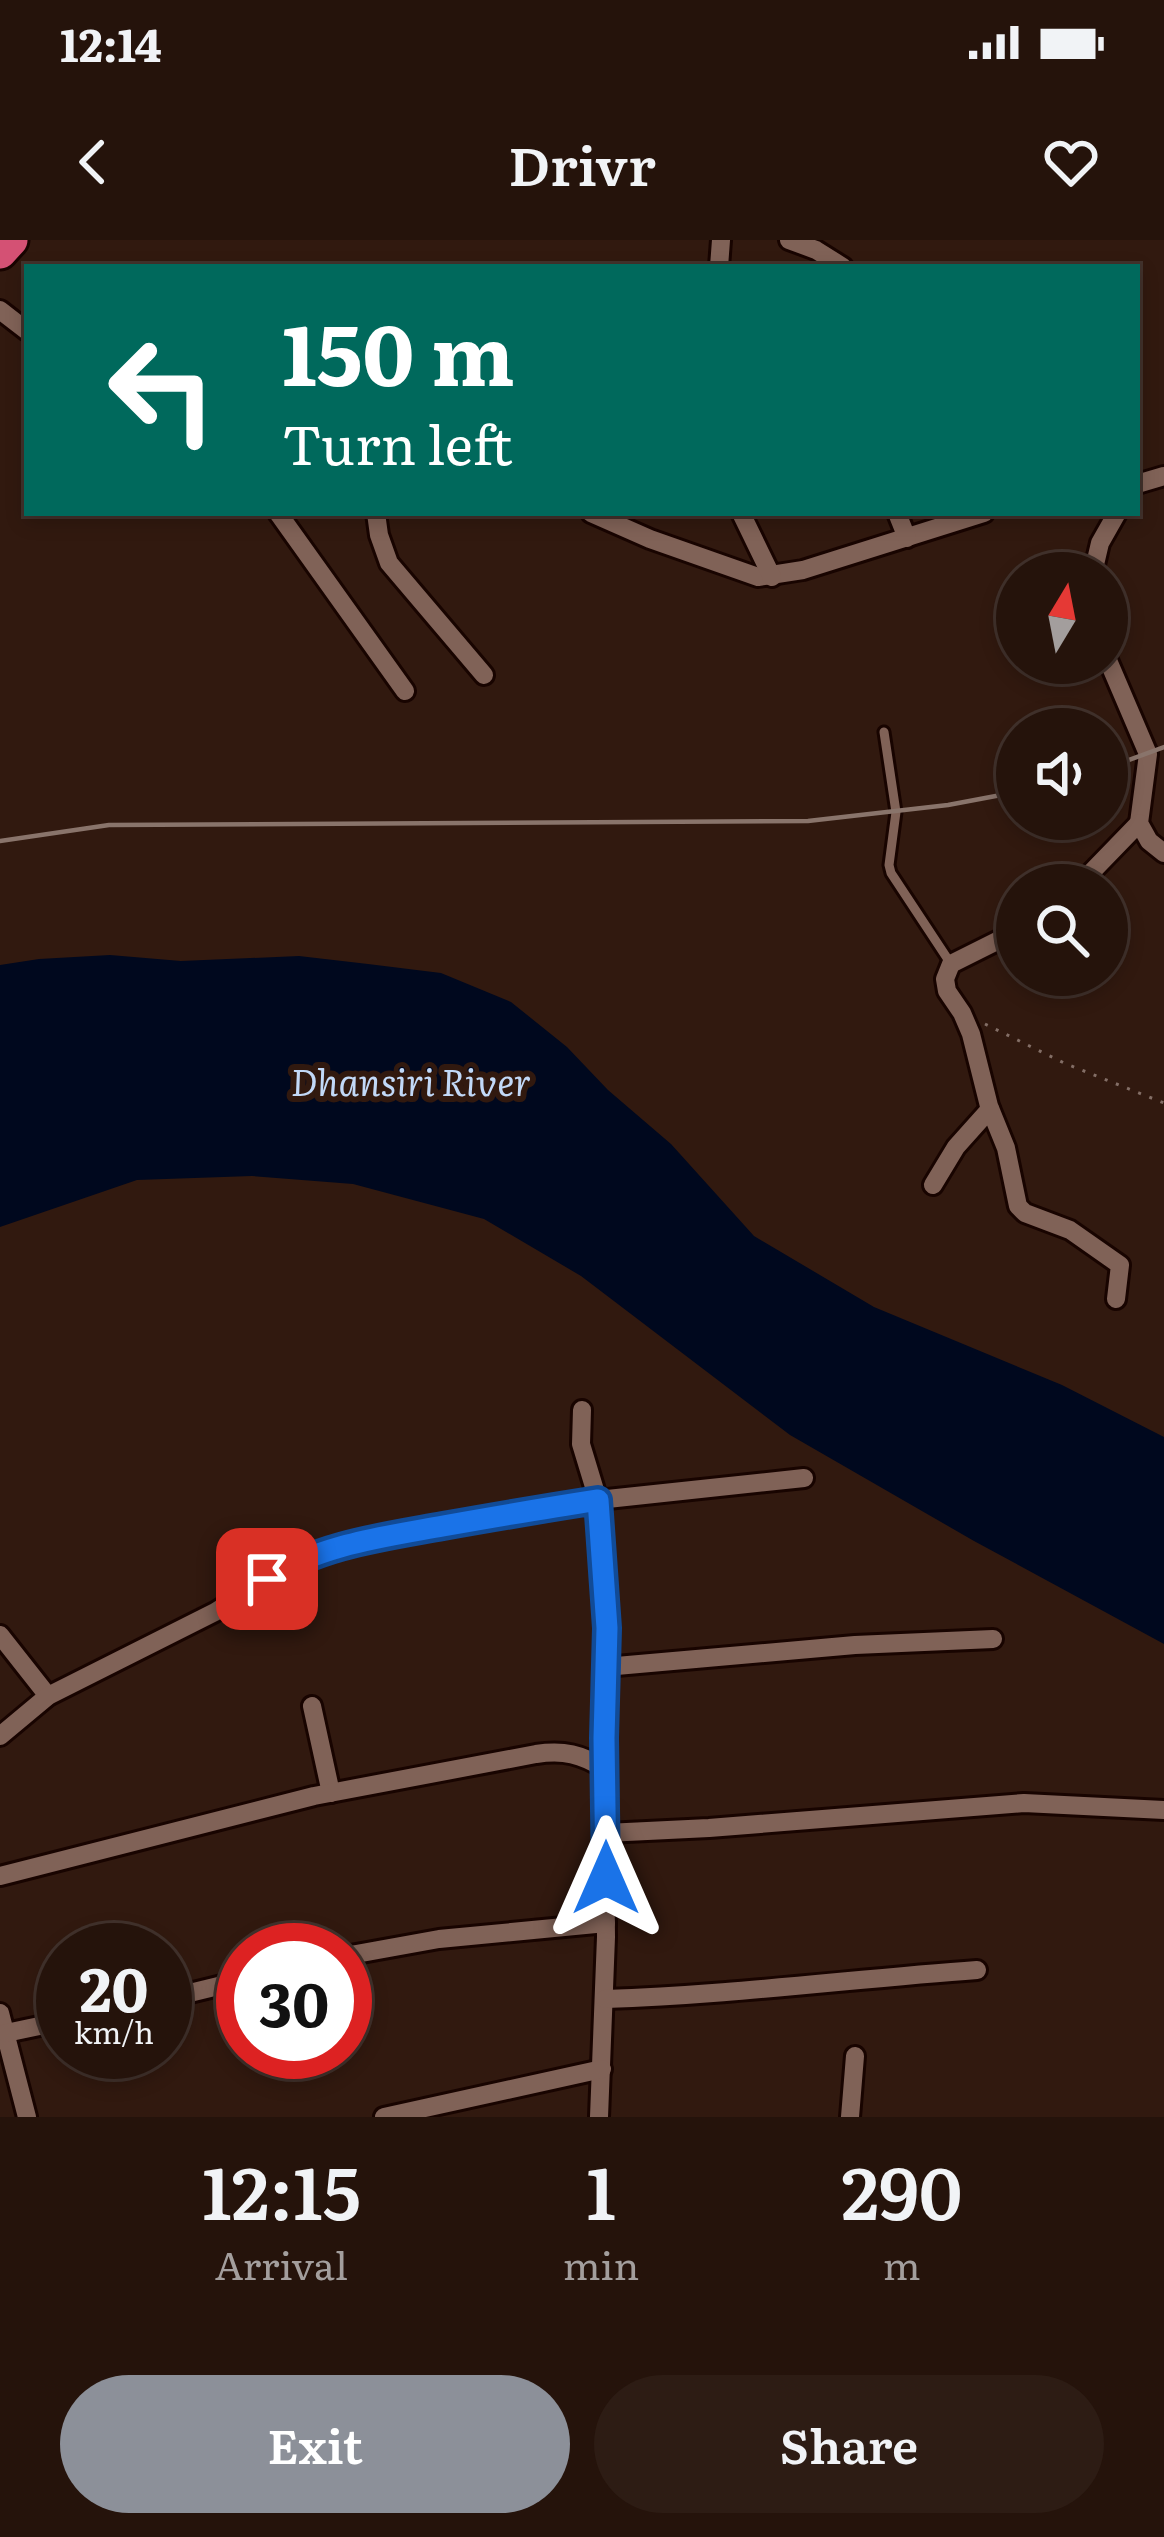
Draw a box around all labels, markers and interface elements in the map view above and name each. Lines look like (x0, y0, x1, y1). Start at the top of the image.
text: 12:14 (60, 9, 162, 76)
text: Drivr (508, 122, 656, 203)
icon: back (60, 129, 126, 195)
icon: heart (1038, 129, 1104, 195)
text: 150 m (282, 287, 515, 412)
icon: left (84, 312, 240, 468)
text: Turn left (282, 401, 513, 482)
north arrow (996, 552, 1128, 684)
map controls (996, 552, 1128, 996)
button: sound (996, 708, 1128, 840)
button: search (996, 864, 1128, 996)
water label: Dhansiri River (291, 1054, 531, 1107)
pin (216, 1528, 318, 1630)
icon: arrive (234, 1546, 300, 1612)
position arrow (543, 1815, 669, 1941)
speed limit sign: 30 (216, 1923, 372, 2079)
text: 20 (79, 1941, 149, 2030)
text: km/h (74, 2009, 154, 2053)
text: 12:15 (202, 2135, 361, 2242)
text: 1 (586, 2135, 616, 2242)
text: 290 (841, 2135, 962, 2242)
text: Arrival (215, 2234, 348, 2292)
text: min (563, 2234, 639, 2292)
text: m (883, 2234, 921, 2292)
button: Exit (60, 2375, 570, 2513)
button: Share (594, 2375, 1104, 2513)

